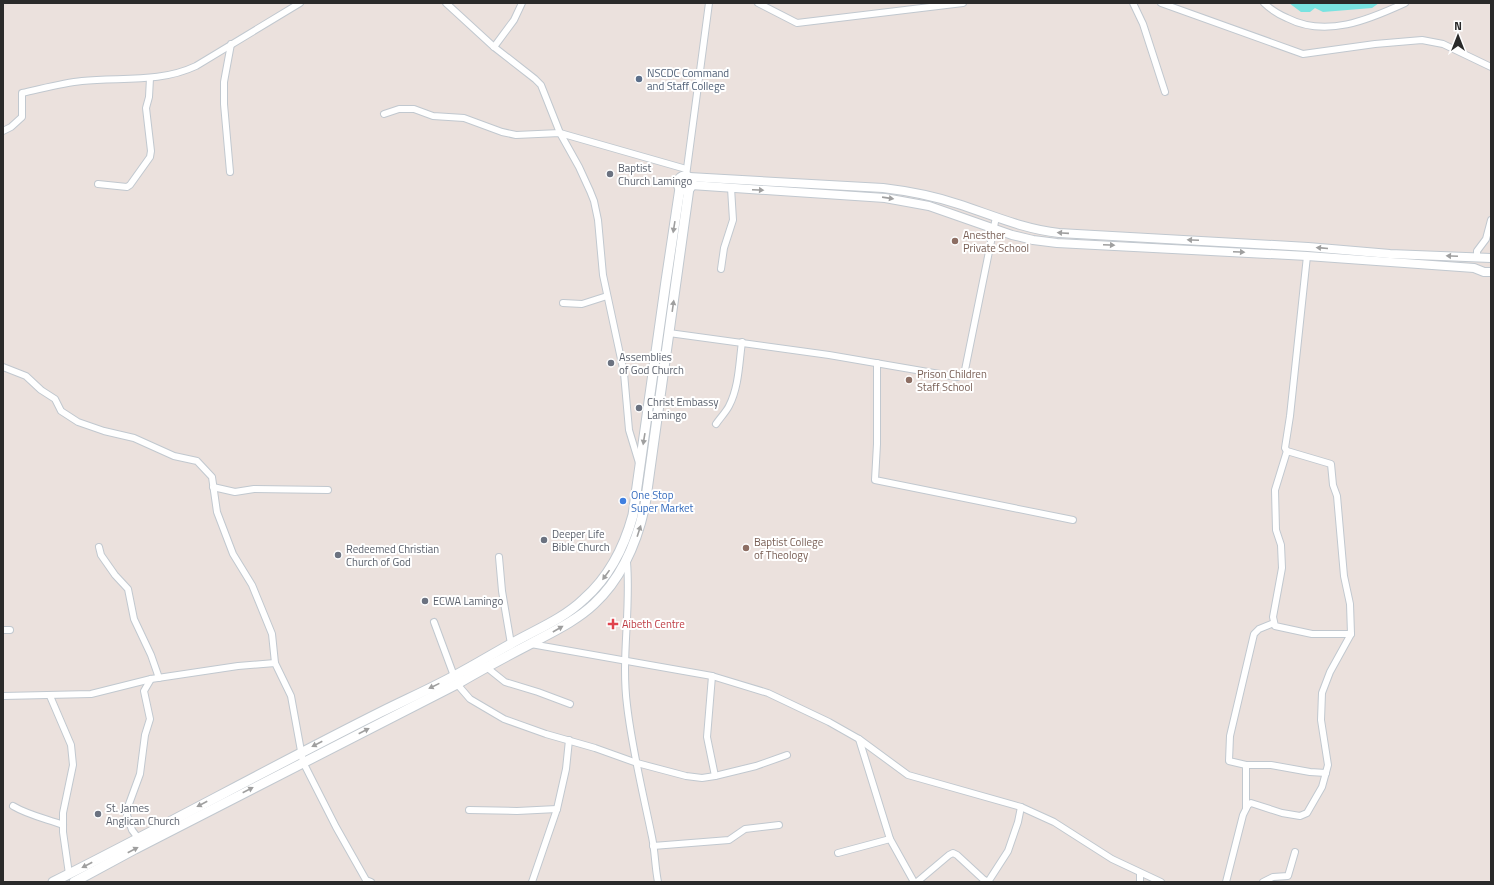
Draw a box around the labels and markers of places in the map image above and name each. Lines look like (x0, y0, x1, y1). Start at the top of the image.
place label: NSCDC Command and Staff College (647, 65, 729, 94)
marker: NSCDC Command and Staff College (634, 74, 644, 84)
place label: Baptist Church Lamingo (618, 160, 692, 189)
marker: Baptist Church Lamingo (605, 169, 615, 179)
place label: Anesther Private School (963, 227, 1029, 256)
marker: Anesther Private School (950, 236, 960, 246)
place label: Assemblies of God Church (619, 349, 684, 378)
marker: Assemblies of God Church (606, 358, 616, 368)
place label: Prison Children Staff School (917, 366, 987, 395)
marker: Prison Children Staff School (904, 375, 914, 385)
place label: Christ Embassy Lamingo (647, 394, 719, 423)
marker: Christ Embassy Lamingo (634, 403, 644, 413)
place label: One Stop Super Market (631, 487, 694, 516)
marker: One Stop Super Market (618, 496, 628, 506)
place label: Deeper Life Bible Church (552, 526, 610, 555)
place label: Baptist College of Theology (754, 534, 824, 563)
marker: Deeper Life Bible Church (539, 535, 549, 545)
place label: Redeemed Christian Church of God (346, 541, 439, 570)
marker: Baptist College of Theology (741, 543, 751, 553)
marker: Redeemed Christian Church of God (333, 550, 343, 560)
place label: ECWA Lamingo (433, 593, 503, 609)
marker: ECWA Lamingo (420, 596, 430, 606)
place label: Aibeth Centre (622, 616, 685, 632)
marker: Aibeth Centre (607, 618, 619, 630)
place label: St. James Anglican Church (106, 800, 180, 829)
marker: St. James Anglican Church (93, 809, 103, 819)

